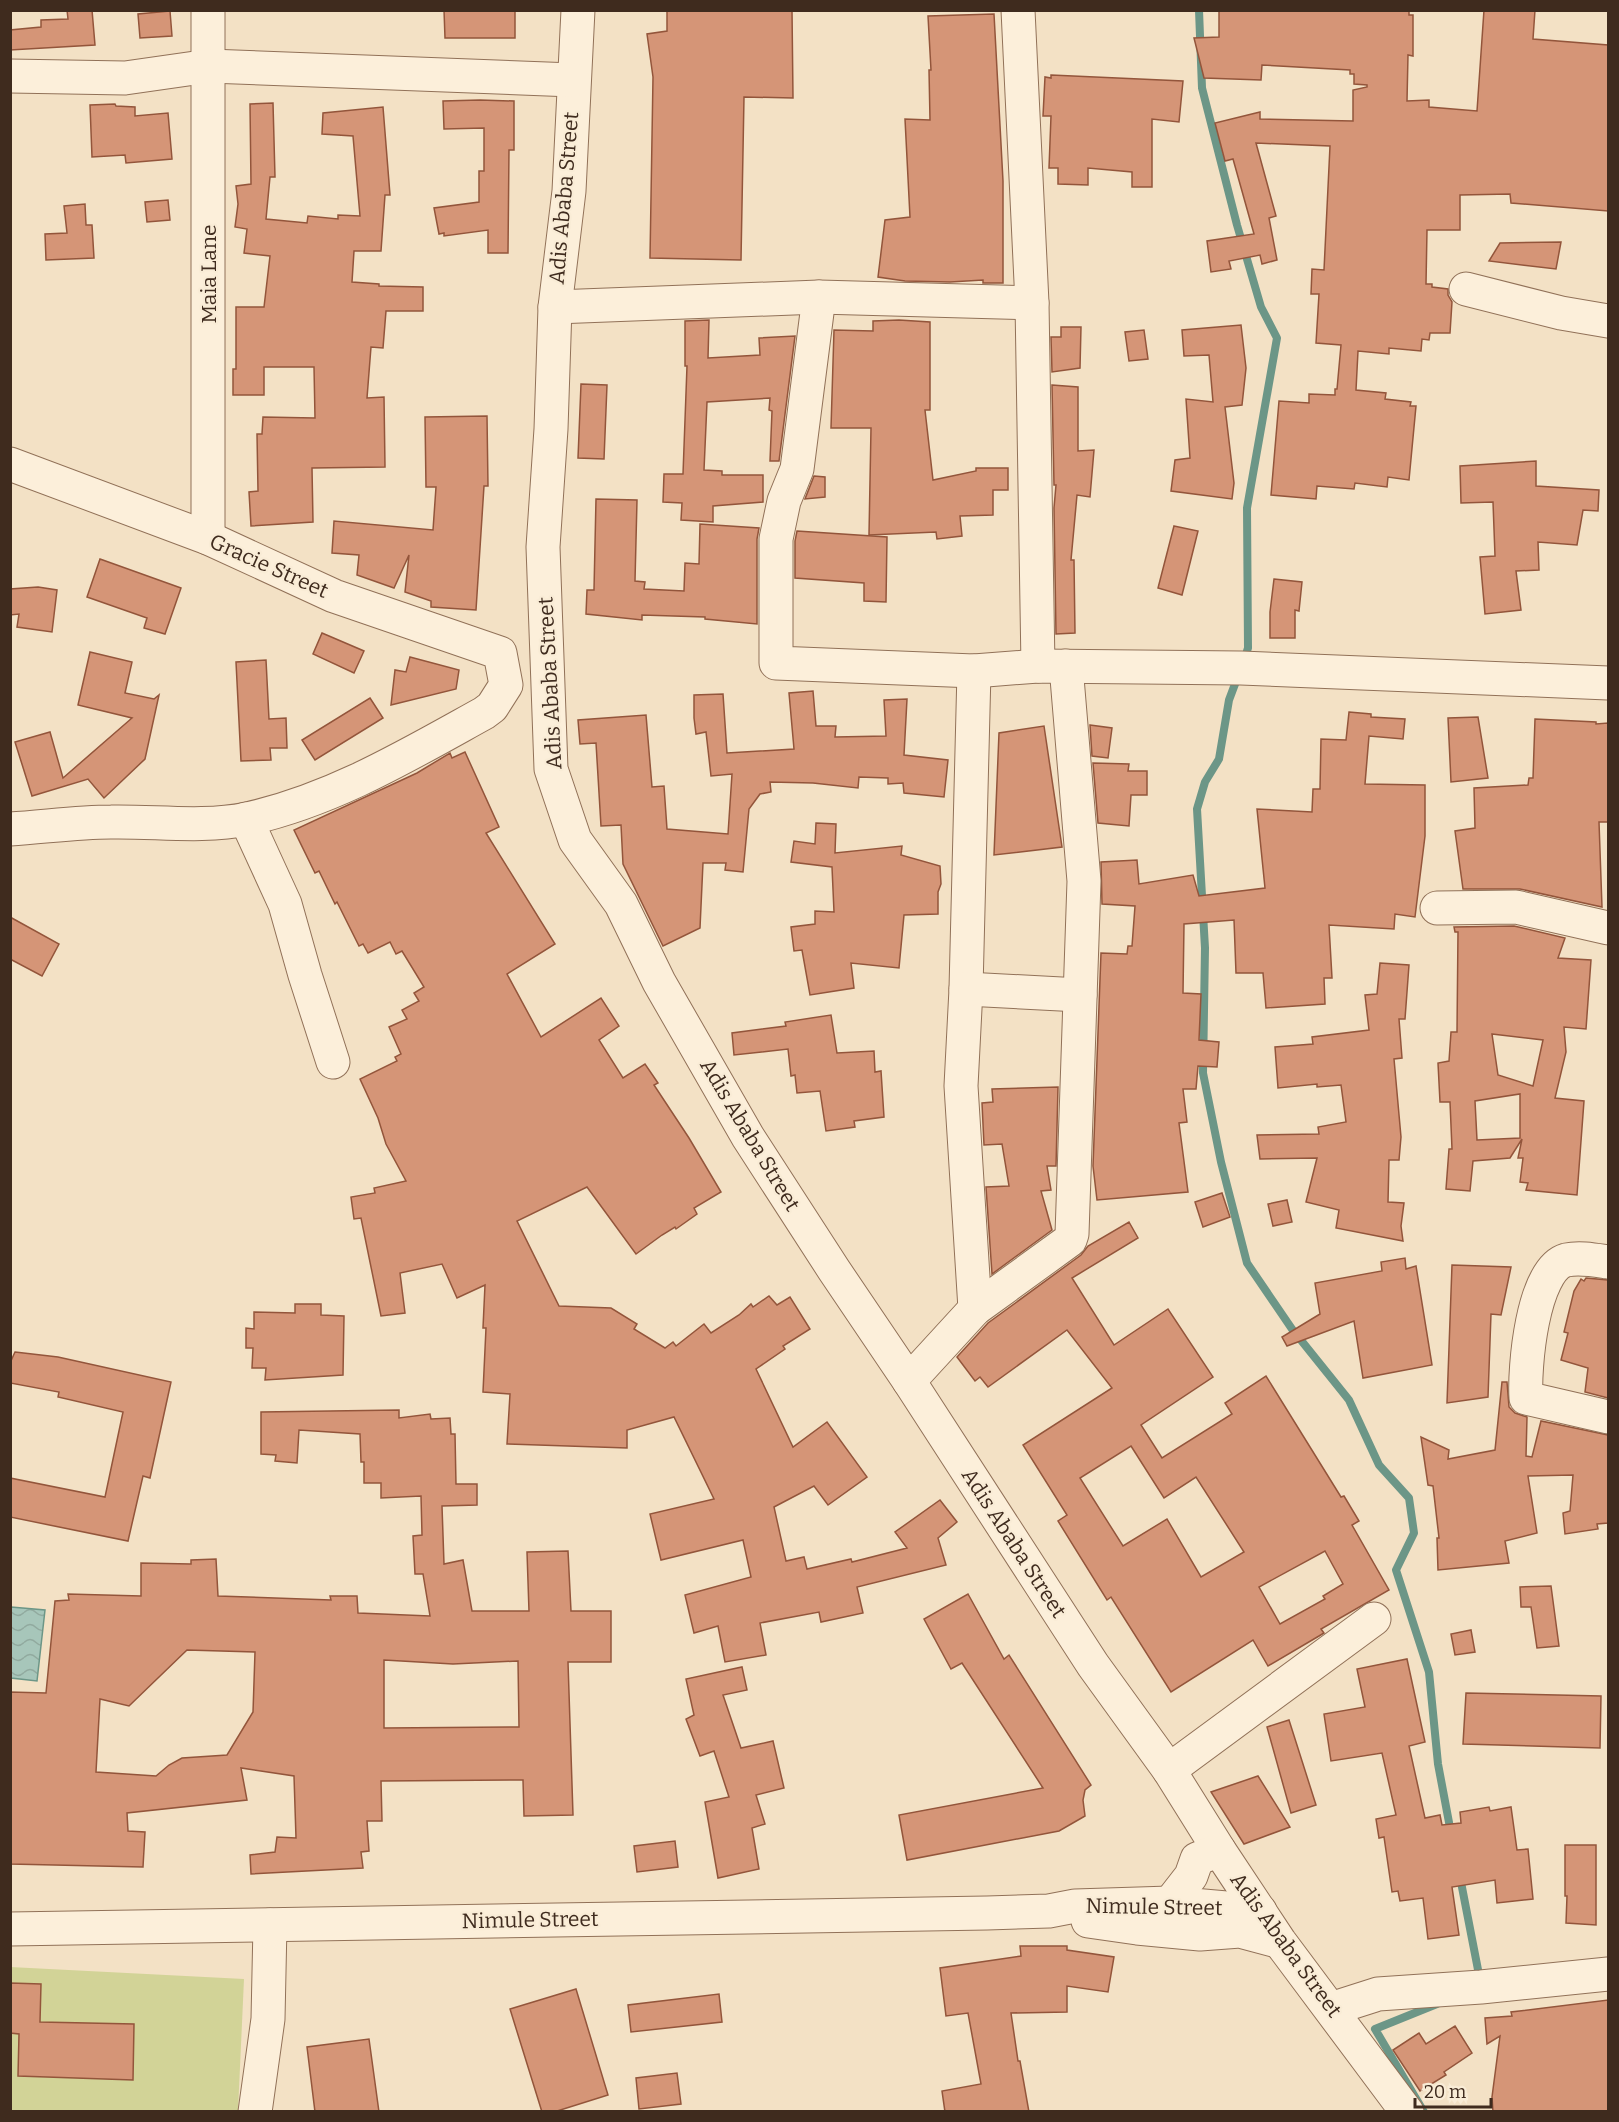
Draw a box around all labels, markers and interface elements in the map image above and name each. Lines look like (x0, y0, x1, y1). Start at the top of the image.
street label: Adis Ababa Street (544, 110, 585, 285)
street label: Maia Lane (196, 224, 222, 324)
street label: Gracie Street (206, 528, 333, 604)
street label: Adis Ababa Street (532, 596, 568, 770)
street label: Adis Ababa Street (694, 1054, 806, 1216)
street label: Adis Ababa Street (956, 1463, 1072, 1623)
street label: Adis Ababa Street (1225, 1867, 1348, 2023)
street label: Nimule Street (1085, 1893, 1223, 1921)
street label: Nimule Street (461, 1906, 599, 1934)
scale bar (1415, 2071, 1492, 2109)
text: 20 m (1424, 2081, 1466, 2103)

